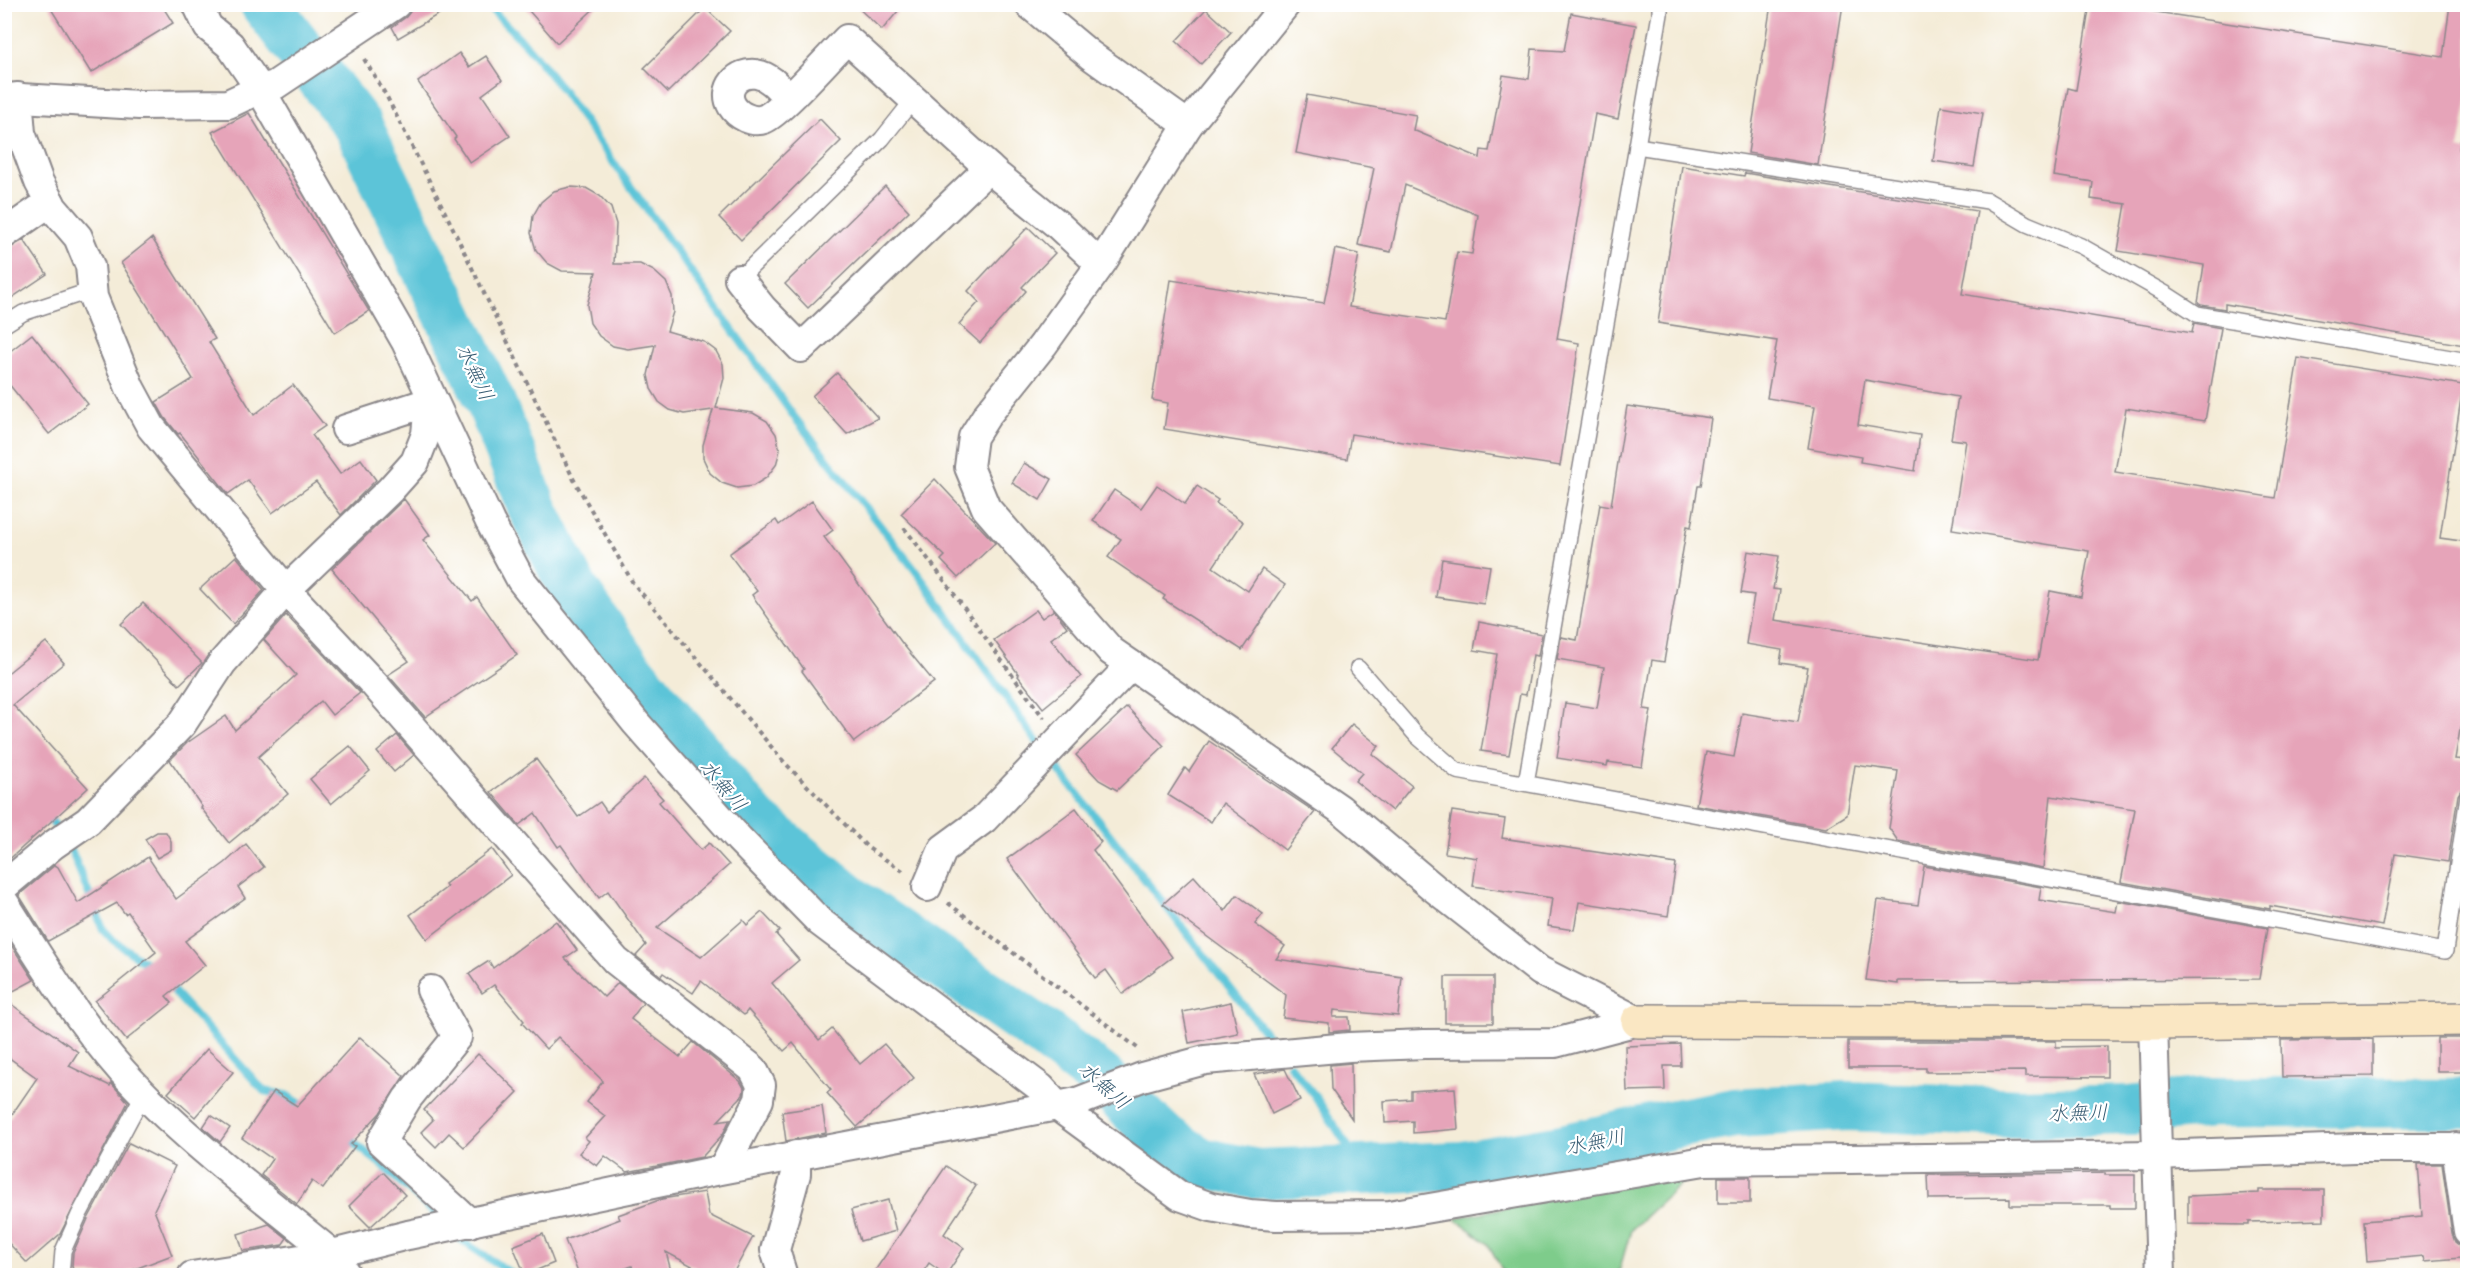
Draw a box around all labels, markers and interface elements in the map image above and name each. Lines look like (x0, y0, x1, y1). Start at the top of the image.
water label: 水無川 (452, 340, 500, 404)
water label: 水無川 (695, 754, 753, 816)
water label: 水無川 (1074, 1056, 1136, 1114)
water label: 水無川 (2048, 1098, 2108, 1126)
water label: 水無川 (1563, 1123, 1627, 1159)

